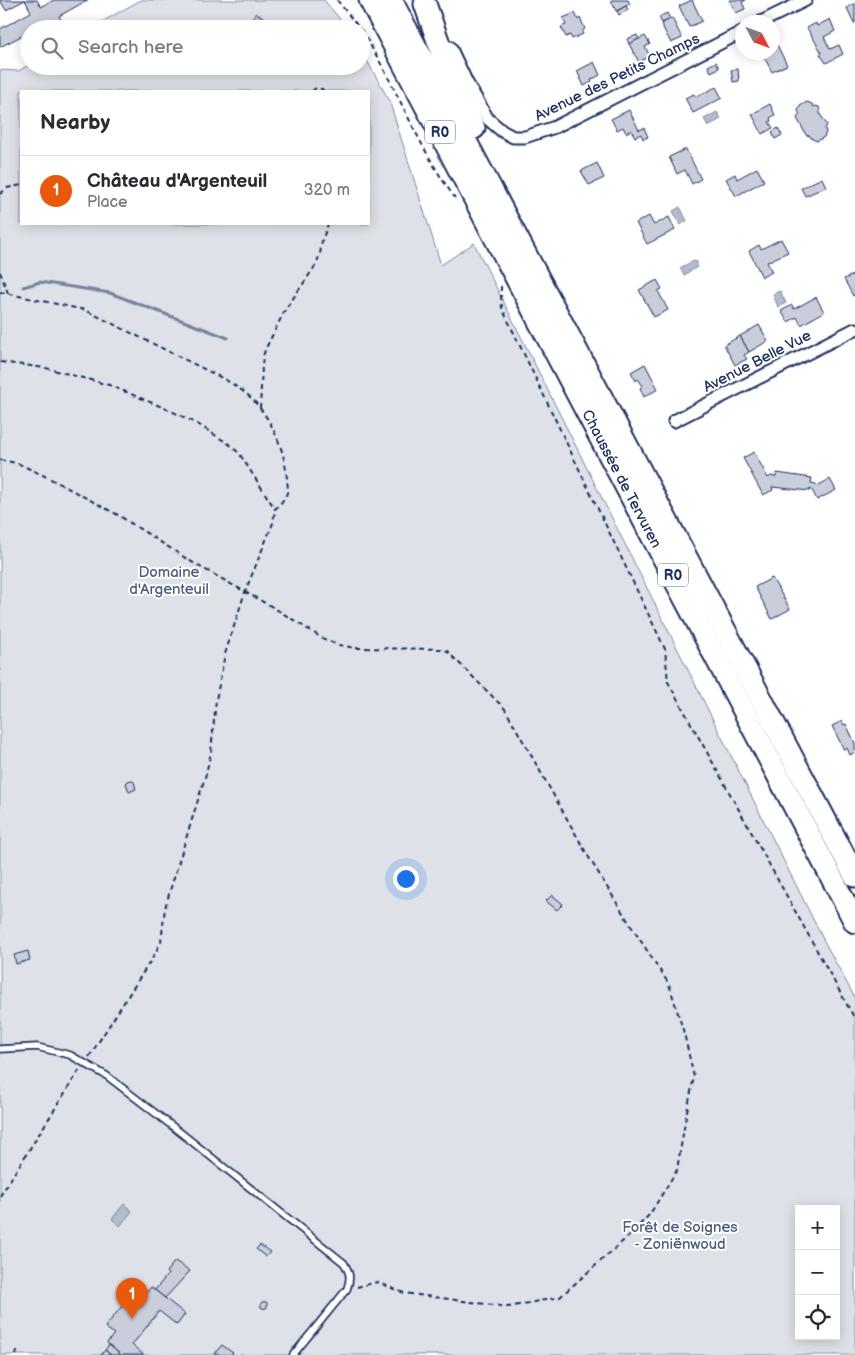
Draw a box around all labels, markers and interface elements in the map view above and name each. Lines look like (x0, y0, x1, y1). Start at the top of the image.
north arrow (735, 15, 780, 60)
search box (20, 20, 370, 75)
street label: Avenue des Petits Champs (532, 29, 703, 126)
icon: search (38, 34, 66, 62)
text: Search here (78, 36, 183, 59)
text: Nearby (40, 110, 110, 135)
road number: R0 (425, 120, 455, 144)
text: Château d'Argenteuil (87, 170, 267, 193)
text: 1 (53, 181, 59, 200)
text: 320 m (304, 181, 350, 200)
text: Place (87, 193, 128, 212)
street label: Avenue Belle Vue (700, 326, 814, 397)
street label: Chaussée de Tervuren (577, 407, 666, 551)
park label: Domaine d'Argenteuil (129, 563, 209, 599)
road number: R0 (658, 564, 688, 586)
your location (393, 866, 419, 892)
map controls (795, 1205, 840, 1340)
button: + (795, 1205, 840, 1250)
park label: Forêt de Soignes - Zoniënwoud (622, 1218, 738, 1254)
button: − (795, 1250, 840, 1295)
pin: 1 (116, 1278, 148, 1319)
button: locate (795, 1295, 840, 1340)

